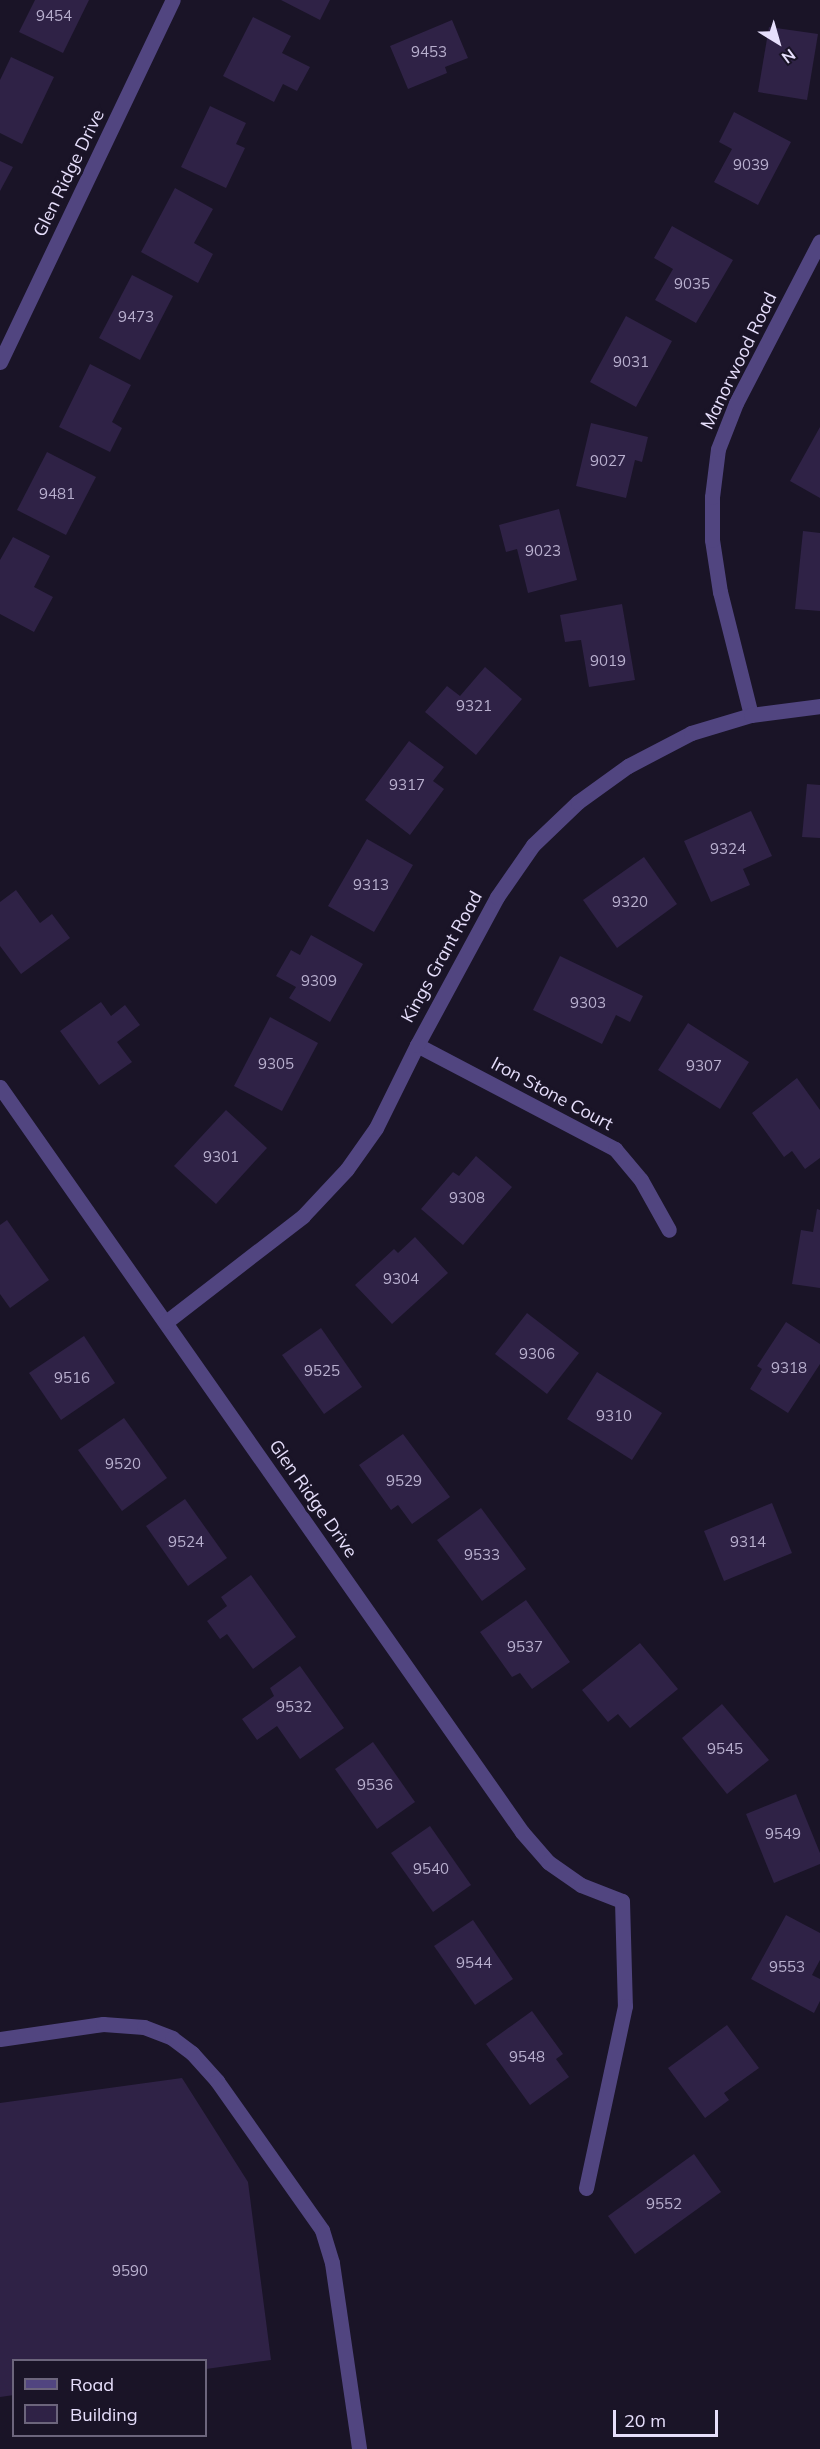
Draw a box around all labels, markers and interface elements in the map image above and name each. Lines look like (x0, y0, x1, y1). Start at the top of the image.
house number: 9454 (36, 7, 72, 25)
north arrow (748, 12, 808, 72)
house number: 9453 (411, 43, 447, 61)
text: N (778, 45, 800, 68)
street label: Glen Ridge Drive (29, 106, 109, 240)
house number: 9039 (733, 156, 769, 174)
house number: 9035 (674, 275, 710, 293)
street label: Manorwood Road (696, 289, 782, 433)
house number: 9473 (118, 308, 154, 326)
house number: 9031 (613, 353, 649, 371)
house number: 9027 (590, 452, 626, 470)
house number: 9481 (39, 485, 75, 503)
house number: 9023 (525, 542, 561, 560)
house number: 9019 (590, 652, 626, 670)
house number: 9321 (456, 697, 492, 715)
house number: 9317 (389, 776, 425, 794)
house number: 9324 (710, 840, 746, 858)
house number: 9313 (353, 876, 389, 894)
street label: Kings Grant Road (397, 888, 487, 1026)
house number: 9320 (612, 893, 648, 911)
house number: 9309 (301, 972, 337, 990)
house number: 9303 (570, 994, 606, 1012)
street label: Iron Stone Court (487, 1053, 617, 1135)
house number: 9305 (258, 1055, 294, 1073)
house number: 9307 (686, 1057, 722, 1075)
house number: 9301 (203, 1148, 239, 1166)
house number: 9308 (449, 1189, 485, 1207)
house number: 9304 (383, 1270, 419, 1288)
house number: 9306 (519, 1345, 555, 1363)
house number: 9318 (771, 1359, 807, 1377)
house number: 9525 (304, 1362, 340, 1380)
house number: 9516 (54, 1369, 90, 1387)
house number: 9310 (596, 1407, 632, 1425)
street label: Glen Ridge Drive (264, 1436, 362, 1562)
house number: 9520 (105, 1455, 141, 1473)
house number: 9529 (386, 1472, 422, 1490)
house number: 9524 (168, 1533, 204, 1551)
house number: 9314 (730, 1533, 766, 1551)
house number: 9533 (464, 1546, 500, 1564)
house number: 9537 (507, 1638, 543, 1656)
house number: 9532 (276, 1698, 312, 1716)
house number: 9545 (707, 1740, 743, 1758)
house number: 9536 (357, 1776, 393, 1794)
house number: 9549 (765, 1825, 801, 1843)
house number: 9540 (413, 1860, 449, 1878)
house number: 9544 (456, 1954, 492, 1972)
house number: 9553 (769, 1958, 805, 1976)
house number: 9548 (509, 2048, 545, 2066)
house number: 9552 (646, 2195, 682, 2213)
house number: 9590 (112, 2262, 148, 2280)
legend (12, 2359, 207, 2437)
text: Road (70, 2373, 114, 2396)
scale bar (616, 2398, 721, 2436)
text: Building (70, 2403, 138, 2426)
text: 20 m (624, 2409, 666, 2432)

